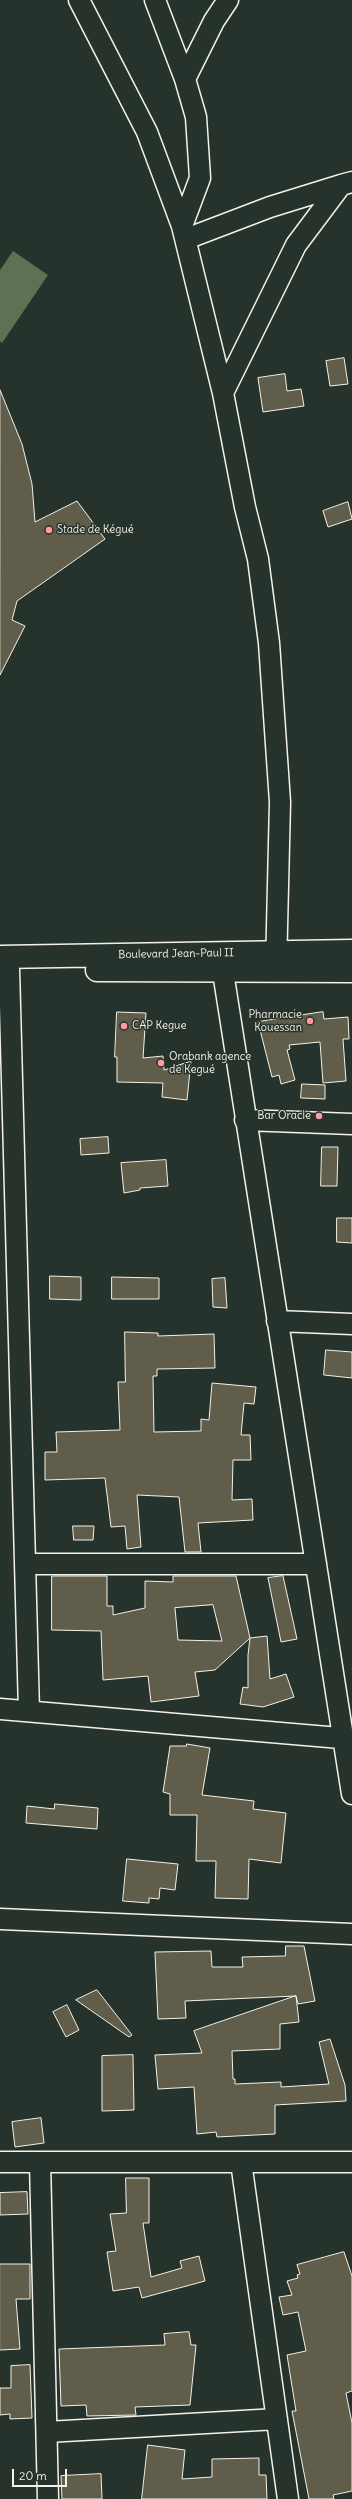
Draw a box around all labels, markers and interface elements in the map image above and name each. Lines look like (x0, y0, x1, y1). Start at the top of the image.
place label: Stade de Kégué (57, 523, 134, 537)
marker: Stade de Kégué (44, 525, 54, 535)
street label: Boulevard Jean-Paul II (118, 946, 234, 962)
place label: Pharmacie Kouessan (248, 1008, 302, 1034)
marker: Pharmacie Kouessan (305, 1016, 315, 1026)
place label: CAP Kegue (132, 1019, 186, 1033)
marker: CAP Kegue (119, 1021, 129, 1031)
place label: Orabank agence de Kegué (169, 1050, 251, 1076)
marker: Orabank agence de Kegué (156, 1058, 166, 1068)
place label: Bar Oracle (257, 1109, 311, 1123)
marker: Bar Oracle (314, 1111, 324, 1121)
scale bar (14, 2461, 69, 2487)
text: 20 m (19, 2468, 47, 2483)

